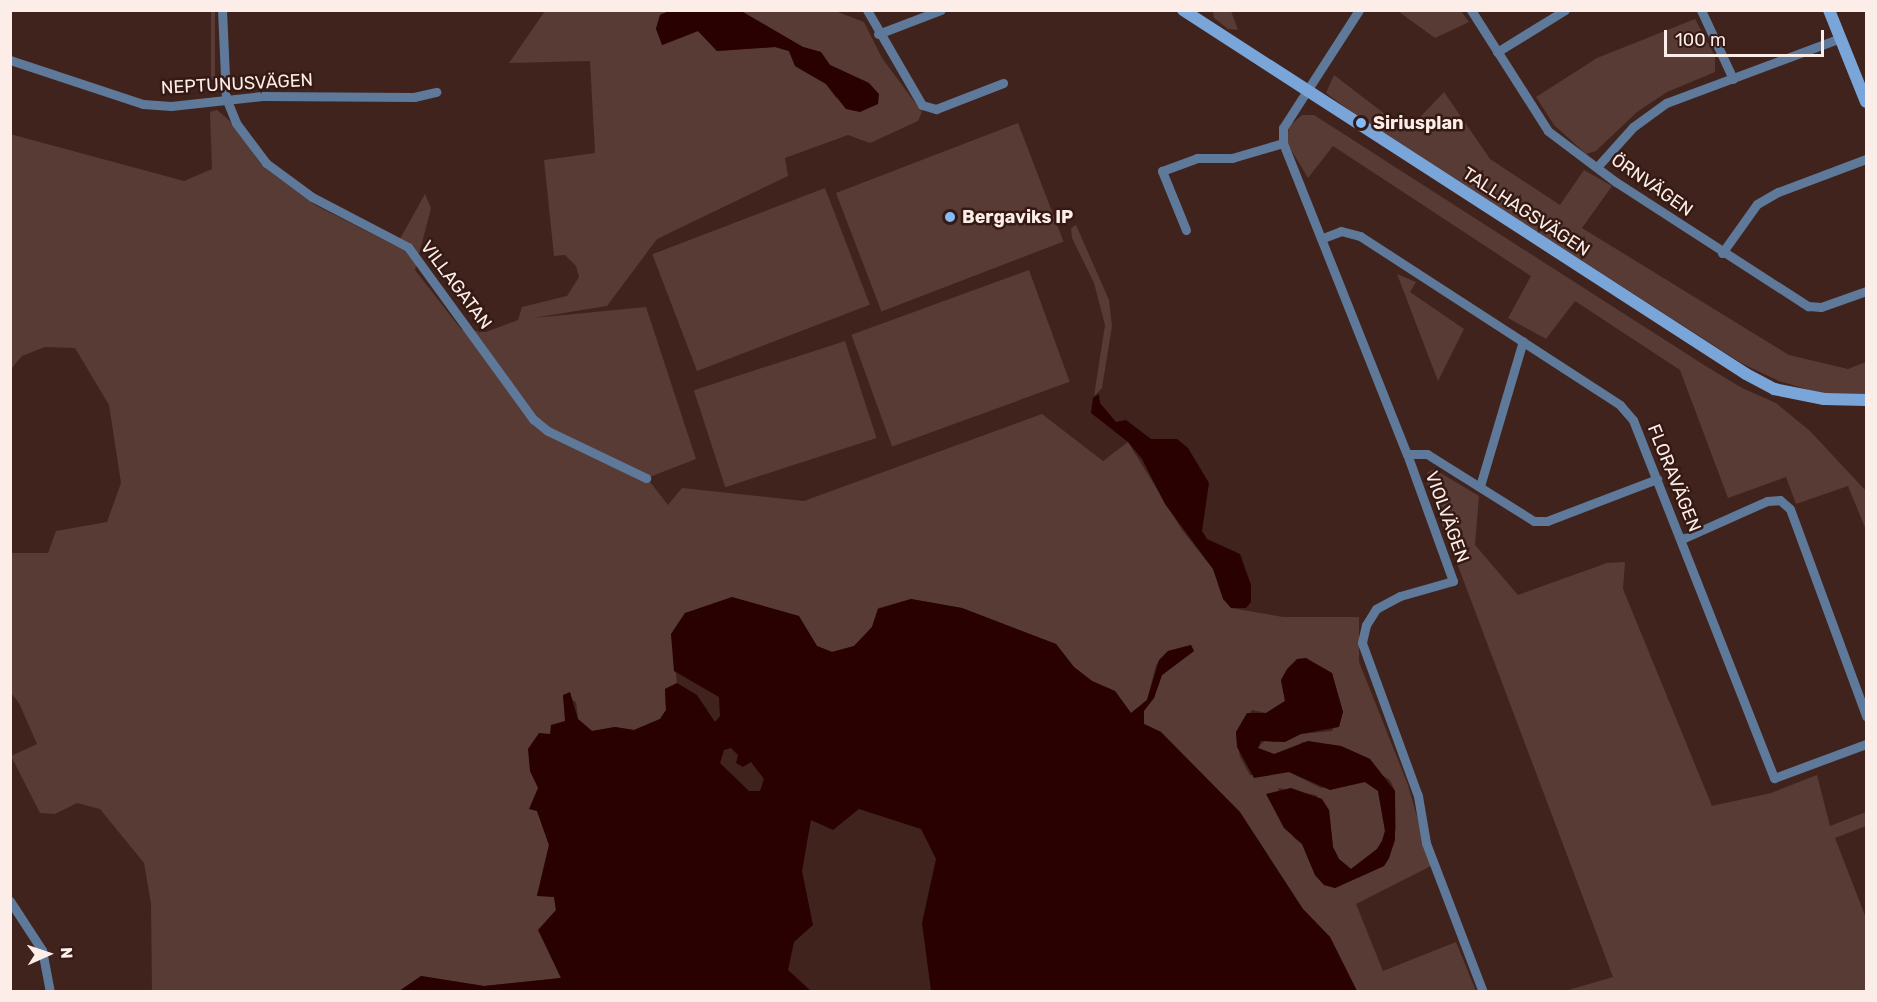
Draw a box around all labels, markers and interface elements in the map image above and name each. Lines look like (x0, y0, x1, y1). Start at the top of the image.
scale bar (1667, 18, 1828, 56)
text: 100 m (1675, 29, 1726, 51)
street label: NEPTUNUSVÄGEN (160, 69, 314, 99)
place label: Siriusplan (1373, 112, 1464, 134)
marker: Siriusplan (1354, 116, 1368, 130)
street label: ÖRNVÄGEN (1607, 149, 1697, 221)
street label: TALLHAGSVÄGEN (1458, 163, 1594, 261)
place label: Bergaviks IP (962, 206, 1073, 228)
marker: Bergaviks IP (943, 210, 957, 224)
street label: VILLAGATAN (416, 236, 496, 334)
street label: FLORAVÄGEN (1643, 421, 1705, 535)
street label: VIOLVÄGEN (1420, 468, 1474, 566)
north arrow (18, 924, 78, 984)
text: N (57, 947, 76, 959)

